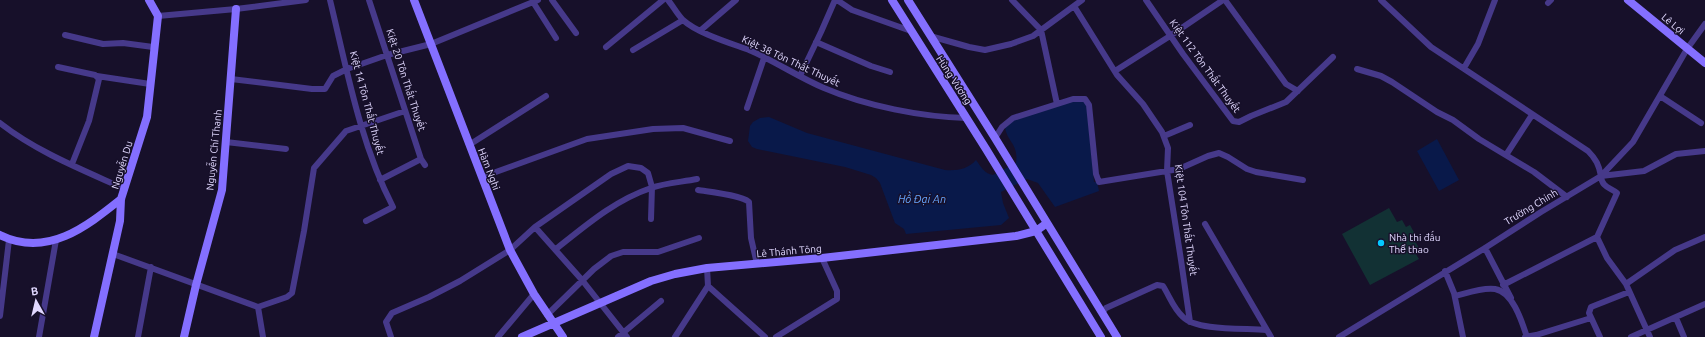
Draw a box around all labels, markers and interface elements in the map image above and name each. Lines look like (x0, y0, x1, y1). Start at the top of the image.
street label: Lê Lợi (1659, 11, 1687, 37)
street label: Kiệt 112 Tôn Thất Thuyết (1167, 16, 1244, 115)
street label: Kiệt 20 Tôn Thất Thuyết (383, 27, 429, 133)
street label: Kiệt 38 Tôn Thất Thuyết (740, 32, 842, 89)
street label: Kiệt 14 Tôn Thất Thuyết (347, 50, 388, 156)
street label: Hùng Vương (934, 54, 974, 106)
street label: Nguyễn Chí Thanh (204, 109, 224, 191)
street label: Nguyễn Du (109, 140, 135, 190)
street label: Hàm Nghi (476, 146, 502, 192)
street label: Kiệt 104 Tôn Thất Thuyết (1172, 163, 1201, 277)
street label: Trường Chinh (1502, 187, 1560, 227)
water label: Hồ Đại An (898, 191, 946, 206)
place label: Nhà thi đấu Thể thao (1389, 230, 1440, 255)
marker: Nhà thi đấu Thể thao (1376, 238, 1386, 248)
street label: Lê Thánh Tông (756, 243, 822, 259)
north arrow (16, 281, 56, 321)
text: B (30, 285, 39, 298)

